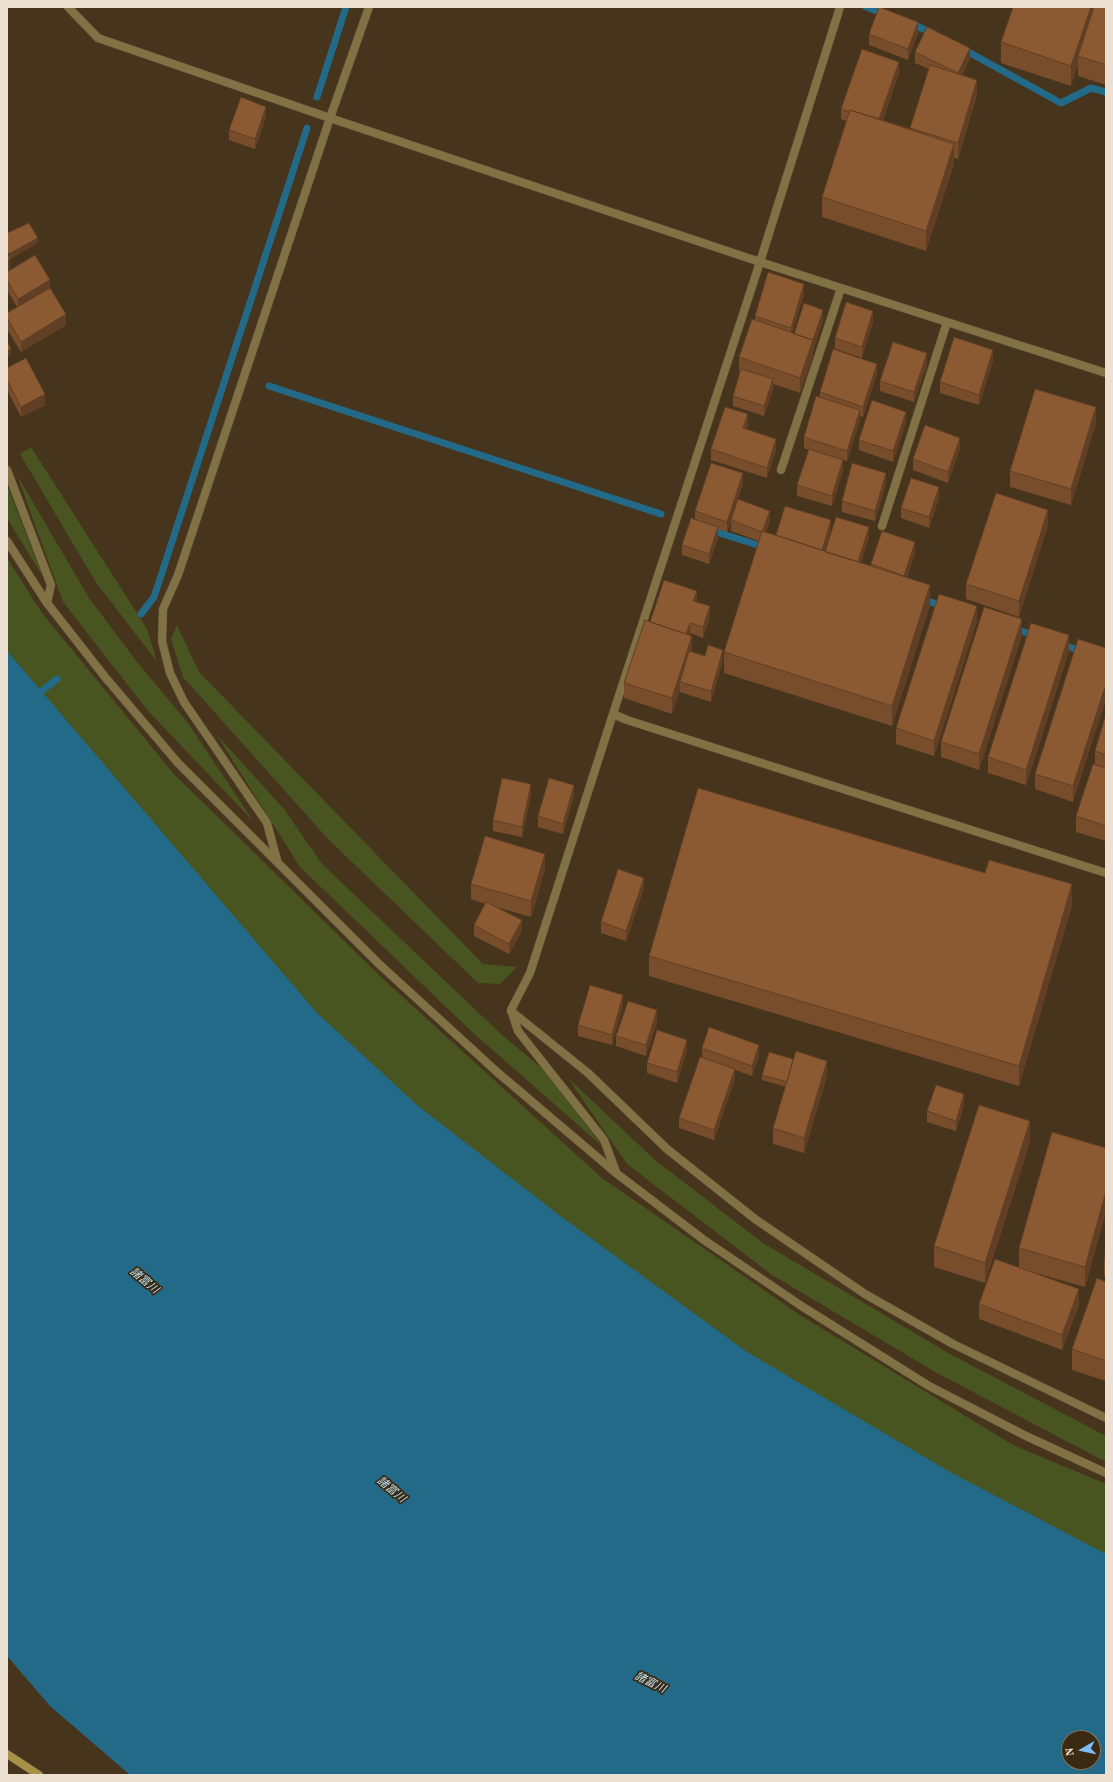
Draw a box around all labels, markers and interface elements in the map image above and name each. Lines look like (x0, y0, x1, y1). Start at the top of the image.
water label: 諸富川 (127, 1265, 161, 1297)
water label: 諸富川 (374, 1474, 408, 1506)
water label: 諸富川 (632, 1670, 668, 1696)
north arrow (1061, 1730, 1101, 1770)
text: N (1062, 1747, 1078, 1757)

